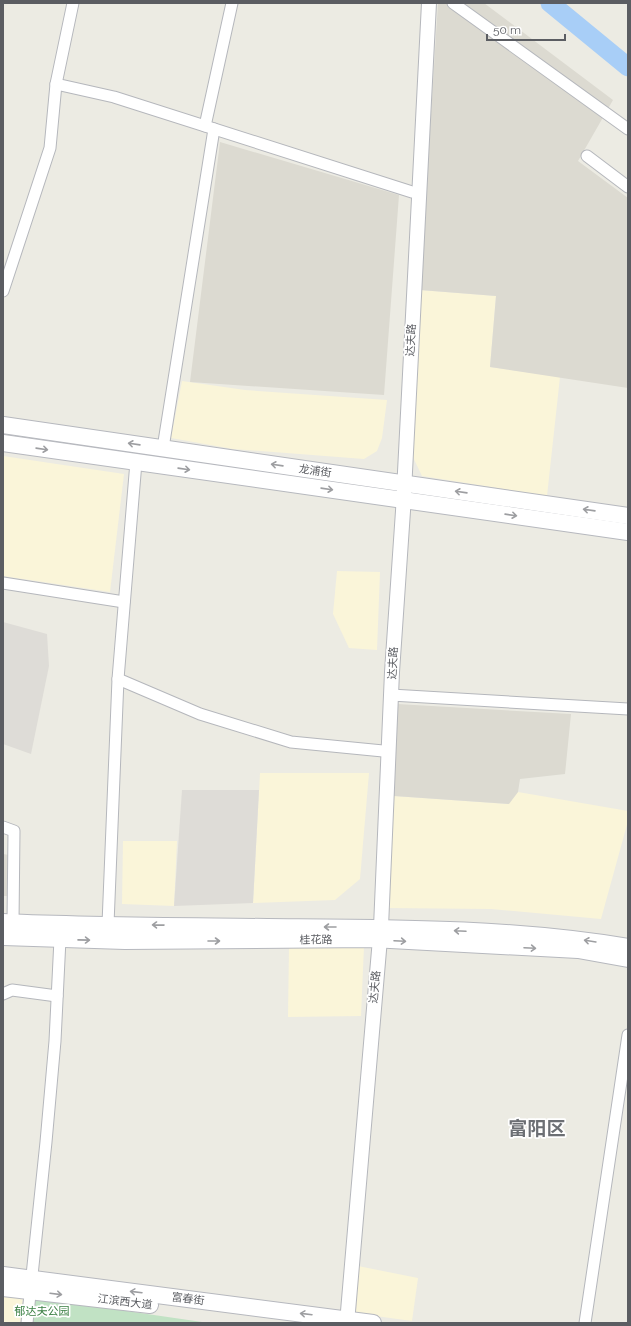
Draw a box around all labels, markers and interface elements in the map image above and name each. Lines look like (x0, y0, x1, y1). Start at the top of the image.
scale bar (487, 16, 565, 42)
text: 50 m (493, 23, 521, 37)
street label: 达夫路 (404, 323, 418, 357)
one-way arrow (128, 440, 141, 448)
one-way arrow (35, 445, 48, 453)
one-way arrow (271, 461, 284, 469)
street label: 龙浦街 (298, 462, 332, 480)
one-way arrow (177, 465, 190, 473)
one-way arrow (320, 485, 333, 493)
one-way arrow (455, 488, 468, 496)
one-way arrow (583, 506, 596, 514)
one-way arrow (504, 511, 517, 519)
street label: 达夫路 (386, 646, 400, 680)
one-way arrow (152, 921, 165, 929)
one-way arrow (324, 923, 337, 931)
one-way arrow (454, 927, 467, 934)
street label: 桂花路 (299, 933, 333, 947)
one-way arrow (77, 936, 90, 944)
one-way arrow (583, 936, 596, 944)
one-way arrow (207, 937, 220, 945)
one-way arrow (393, 937, 406, 944)
one-way arrow (523, 944, 536, 951)
street label: 达夫路 (367, 970, 383, 1004)
district label: 富阳区 (508, 1117, 566, 1139)
one-way arrow (130, 1288, 143, 1296)
one-way arrow (49, 1290, 62, 1298)
street label: 富春街 (171, 1291, 205, 1307)
street label: 江滨西大道 (97, 1292, 153, 1312)
park label: 郁达夫公园 (15, 1305, 70, 1318)
one-way arrow (300, 1310, 313, 1318)

